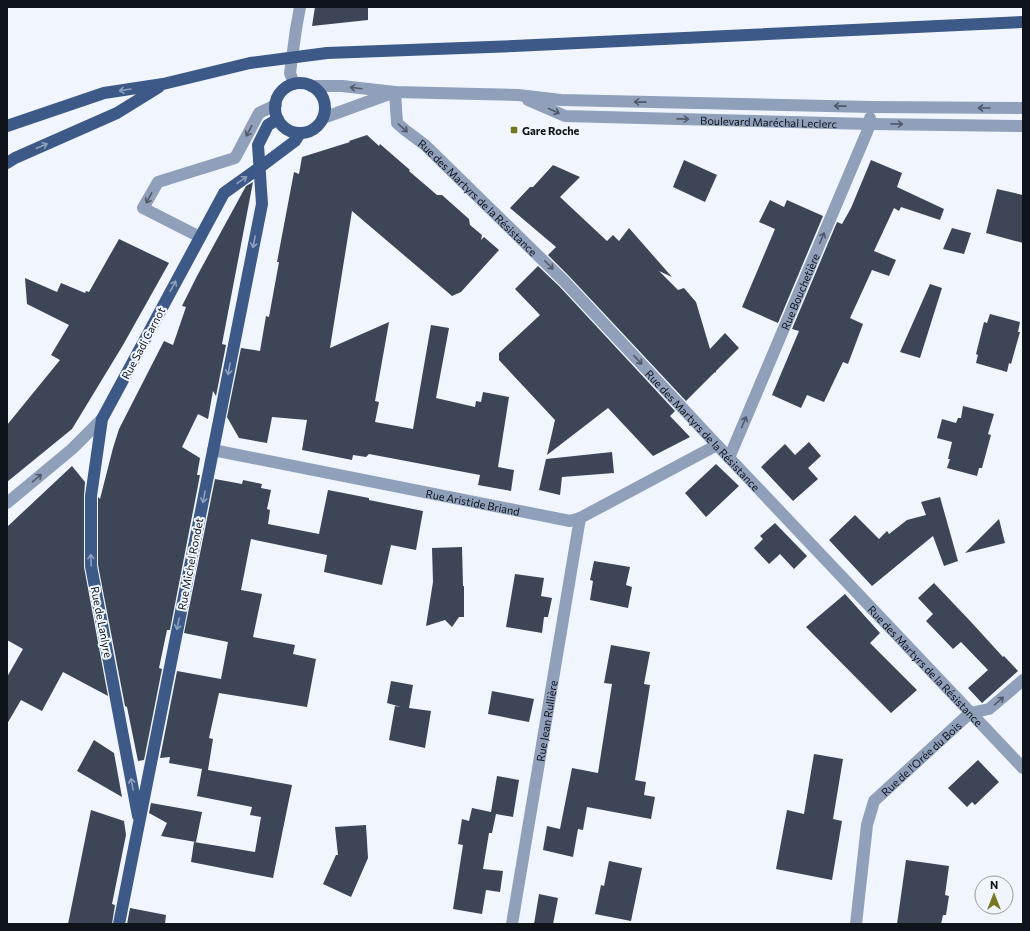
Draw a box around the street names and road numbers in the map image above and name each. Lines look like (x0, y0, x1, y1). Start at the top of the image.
street label: Boulevard Maréchal Leclerc (700, 113, 837, 130)
street label: Rue des Martyrs de la Résistance (416, 136, 540, 258)
street label: Rue Bouchetière (778, 251, 822, 332)
street label: Rue Sadi Carnot (119, 304, 168, 381)
street label: Rue des Martyrs de la Résistance (643, 367, 763, 493)
street label: Rue Aristide Briand (425, 486, 521, 517)
street label: Rue Michel Rondet (175, 516, 205, 611)
street label: Rue de Lanlyre (89, 585, 115, 659)
street label: Rue des Martyrs de la Résistance (866, 602, 986, 729)
street label: Rue Jean Rullière (533, 679, 559, 763)
street label: Rue de l'Orée du Bois (878, 718, 963, 798)

